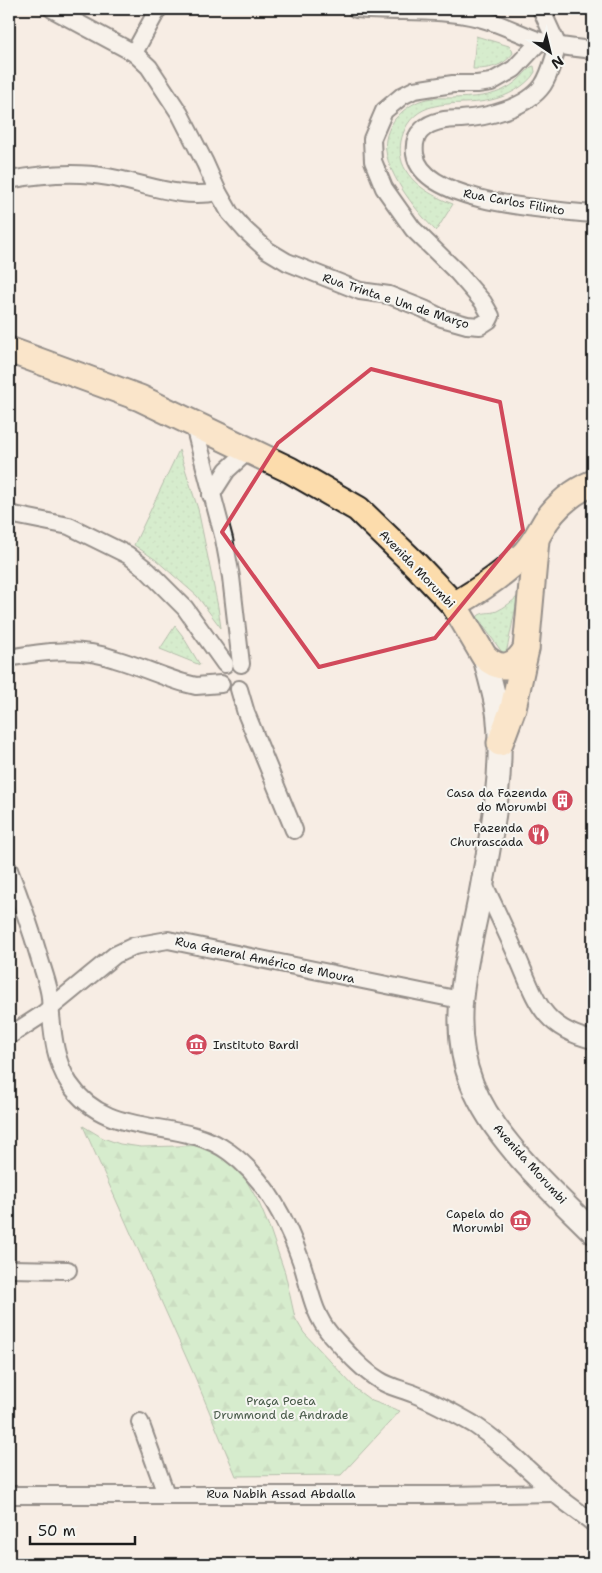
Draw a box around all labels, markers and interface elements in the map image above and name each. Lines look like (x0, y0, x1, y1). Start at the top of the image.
north arrow (524, 28, 574, 78)
text: N (548, 52, 567, 73)
street label: Rua Carlos Filinto (462, 185, 566, 219)
street label: Rua Trinta e Um de Março (321, 270, 471, 332)
street label: Avenida Morumbi (376, 527, 458, 611)
place label: Casa da Fazenda do Morumbi (446, 785, 548, 815)
building icon: Casa da Fazenda do Morumbi (551, 788, 575, 812)
place label: Fazenda Churrascada (450, 820, 524, 850)
restaurant icon: Fazenda Churrascada (527, 823, 551, 847)
street label: Rua General Américo de Moura (174, 933, 357, 987)
museum icon: Instituto Bardi (185, 1033, 209, 1057)
place label: Instituto Bardi (213, 1037, 299, 1053)
street label: Avenida Morumbi (490, 1121, 570, 1207)
place label: Capela do Morumbi (446, 1206, 504, 1236)
museum icon: Capela do Morumbi (508, 1209, 532, 1233)
park label: Praça Poeta Drummond de Andrade (213, 1393, 349, 1423)
street label: Rua Nabih Assad Abdalla (206, 1486, 356, 1502)
scale bar (30, 1513, 135, 1545)
text: 50 m (38, 1521, 76, 1541)

